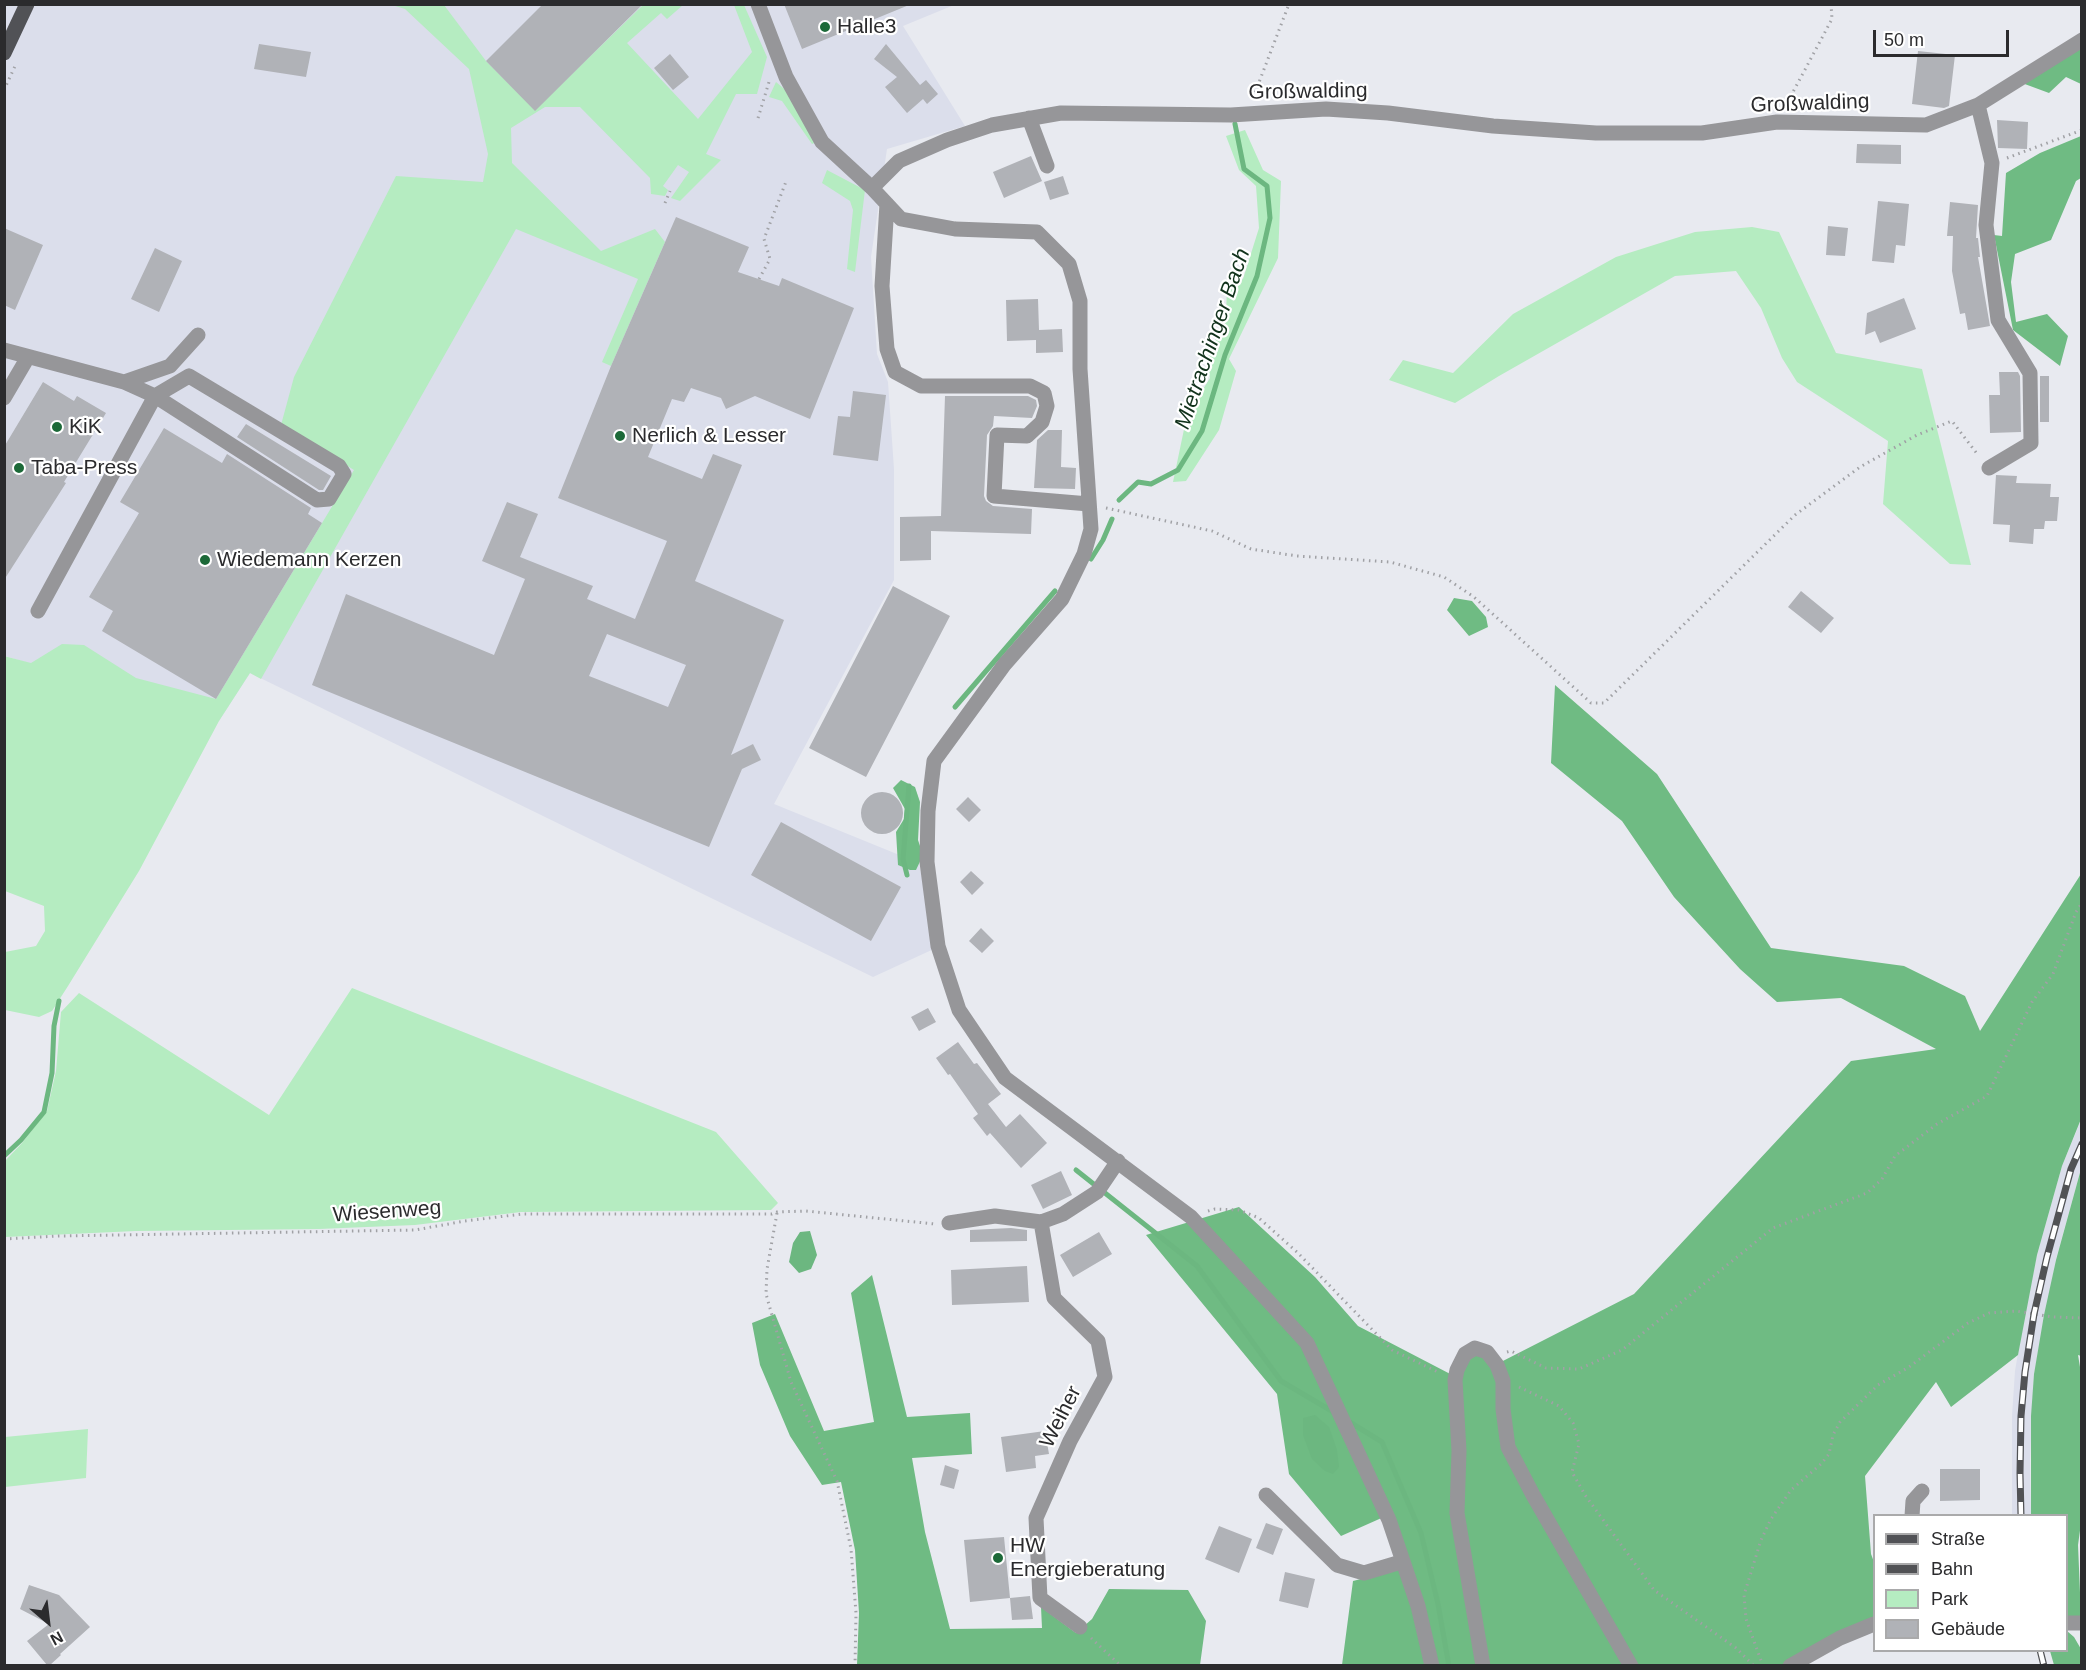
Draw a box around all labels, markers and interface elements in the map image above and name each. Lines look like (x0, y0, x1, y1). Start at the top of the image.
place label: Halle3 (837, 14, 897, 40)
scale bar (1876, 18, 2012, 56)
marker: Halle3 (818, 20, 832, 34)
text: 50 m (1884, 30, 1924, 50)
street label: Großwalding (1248, 78, 1368, 106)
street label: Großwalding (1750, 89, 1870, 119)
water label: Mietrachinger Bach (1170, 245, 1256, 433)
place label: KiK (69, 414, 102, 440)
marker: KiK (50, 420, 64, 434)
place label: Nerlich & Lesser (632, 423, 786, 449)
marker: Nerlich & Lesser (613, 429, 627, 443)
place label: Taba-Press (31, 455, 137, 481)
marker: Taba-Press (12, 461, 26, 475)
place label: Wiedemann Kerzen (217, 547, 401, 573)
marker: Wiedemann Kerzen (198, 553, 212, 567)
street label: Wiesenweg (332, 1196, 442, 1228)
street label: Weiher (1035, 1382, 1087, 1452)
legend (1873, 1514, 2068, 1652)
text: Straße (1931, 1529, 1985, 1549)
place label: HW Energieberatung (1010, 1533, 1165, 1583)
marker: HW Energieberatung (991, 1551, 1005, 1565)
text: Bahn (1931, 1559, 1973, 1579)
text: Park (1931, 1589, 1968, 1609)
north arrow (18, 1592, 78, 1652)
text: Gebäude (1931, 1619, 2005, 1639)
text: N (48, 1628, 66, 1649)

